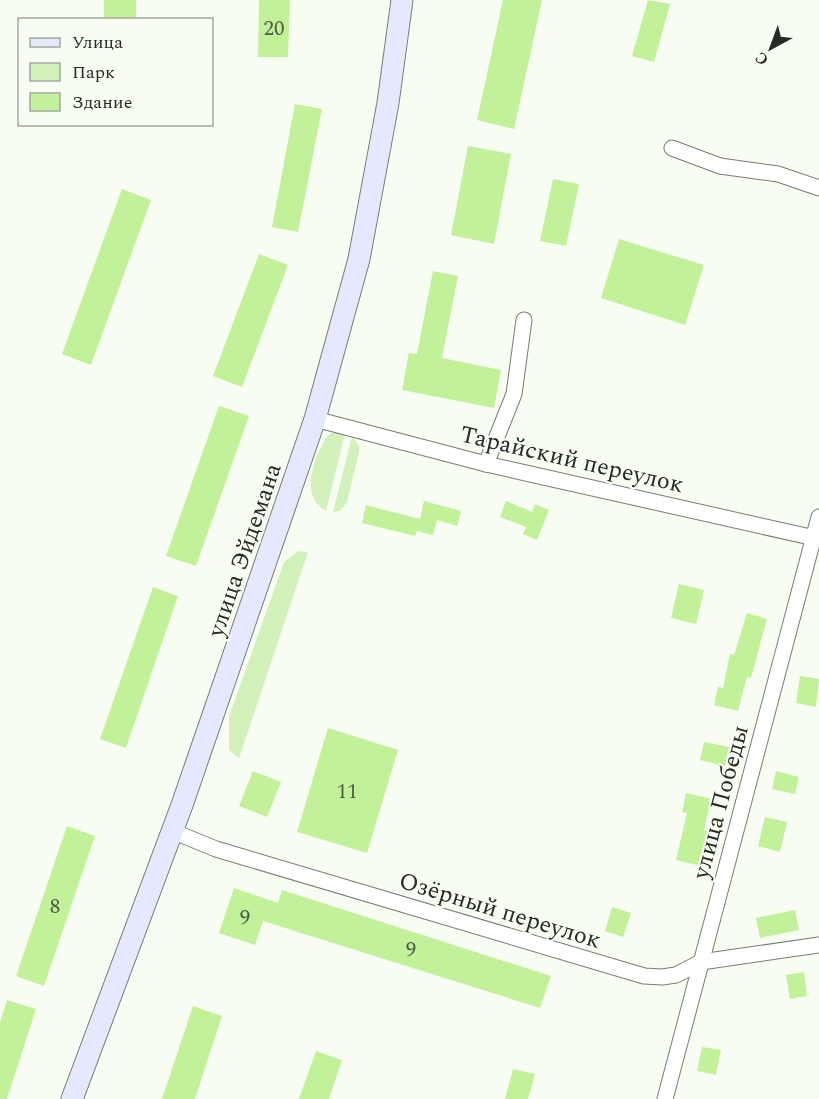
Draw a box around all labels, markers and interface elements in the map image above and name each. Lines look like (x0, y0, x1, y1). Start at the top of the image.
house number: 20 (264, 13, 285, 45)
legend (18, 18, 213, 126)
north arrow (741, 18, 801, 78)
text: Улица (72, 29, 123, 56)
text: С (750, 46, 774, 71)
text: Парк (72, 59, 115, 86)
text: Здание (72, 89, 132, 116)
street label: Тарайский переулок (456, 417, 687, 503)
street label: улица Эйдемана (198, 458, 292, 643)
street label: улица Победы (683, 721, 759, 884)
house number: 11 (337, 776, 358, 808)
street label: Озёрный переулок (394, 863, 605, 959)
house number: 8 (50, 891, 60, 923)
house number: 9 (240, 902, 250, 934)
house number: 9 (406, 934, 416, 966)

